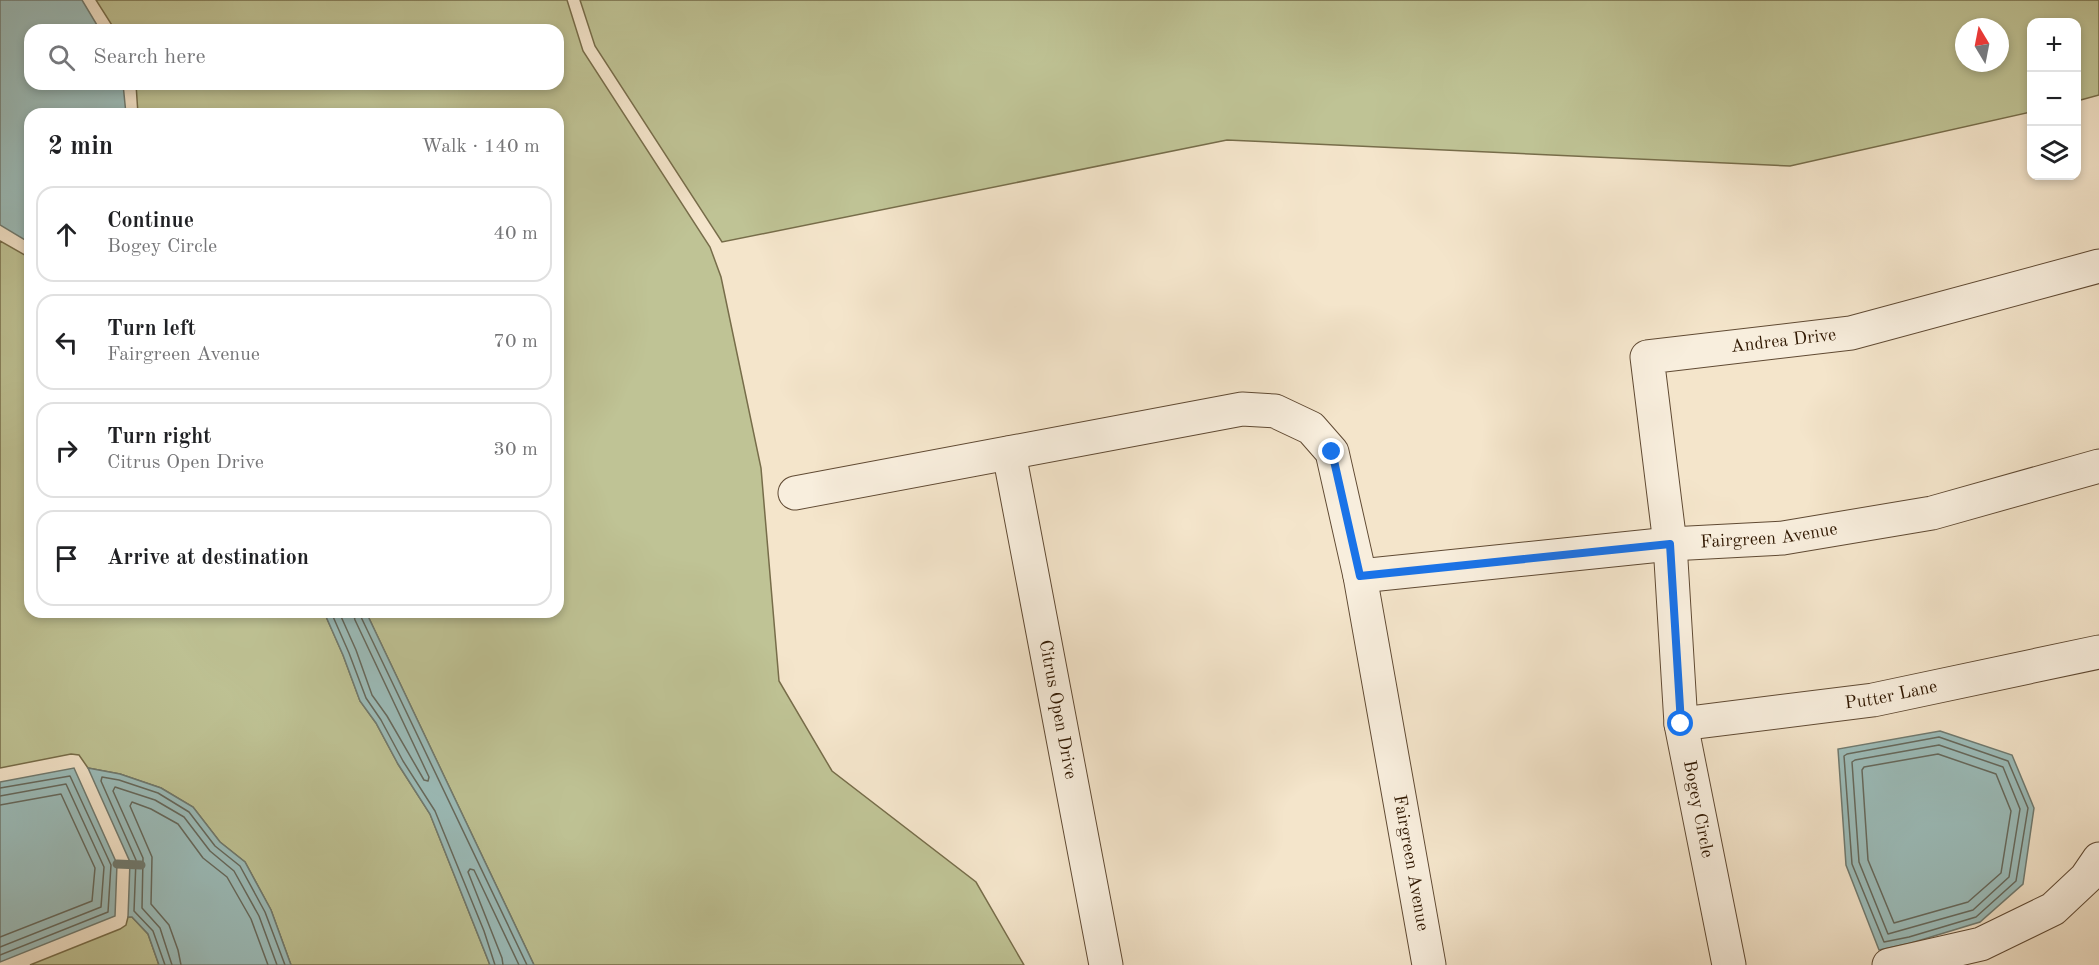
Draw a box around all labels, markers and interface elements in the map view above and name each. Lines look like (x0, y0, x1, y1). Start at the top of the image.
north arrow (1955, 18, 2009, 72)
map controls (2027, 18, 2081, 180)
button: + (2027, 18, 2081, 72)
search box (24, 24, 564, 90)
icon: search (45, 41, 78, 74)
text: Search here (93, 46, 206, 68)
button: − (2027, 72, 2081, 126)
button: layers (2027, 126, 2081, 180)
text: 2 min (48, 134, 113, 160)
text: Walk · 140 m (421, 137, 540, 157)
text: Continue (107, 210, 194, 232)
icon: ahead (50, 218, 83, 251)
text: 40 m (493, 224, 538, 244)
text: Bogey Circle (107, 237, 217, 257)
text: Turn left (107, 318, 196, 340)
icon: left (50, 326, 83, 359)
street label: Andrea Drive (1730, 326, 1837, 356)
text: 70 m (493, 332, 538, 352)
text: Fairgreen Avenue (107, 345, 260, 365)
text: Turn right (107, 426, 211, 448)
icon: right (50, 434, 83, 467)
route end (1318, 438, 1344, 464)
text: 30 m (493, 440, 538, 460)
text: Citrus Open Drive (107, 453, 264, 473)
street label: Fairgreen Avenue (1700, 520, 1839, 551)
icon: arrive (50, 542, 83, 575)
text: Arrive at destination (107, 547, 309, 569)
street label: Citrus Open Drive (1036, 638, 1080, 781)
street label: Putter Lane (1844, 678, 1939, 712)
route start (1667, 710, 1693, 736)
street label: Bogey Circle (1680, 759, 1716, 859)
street label: Fairgreen Avenue (1390, 793, 1432, 932)

